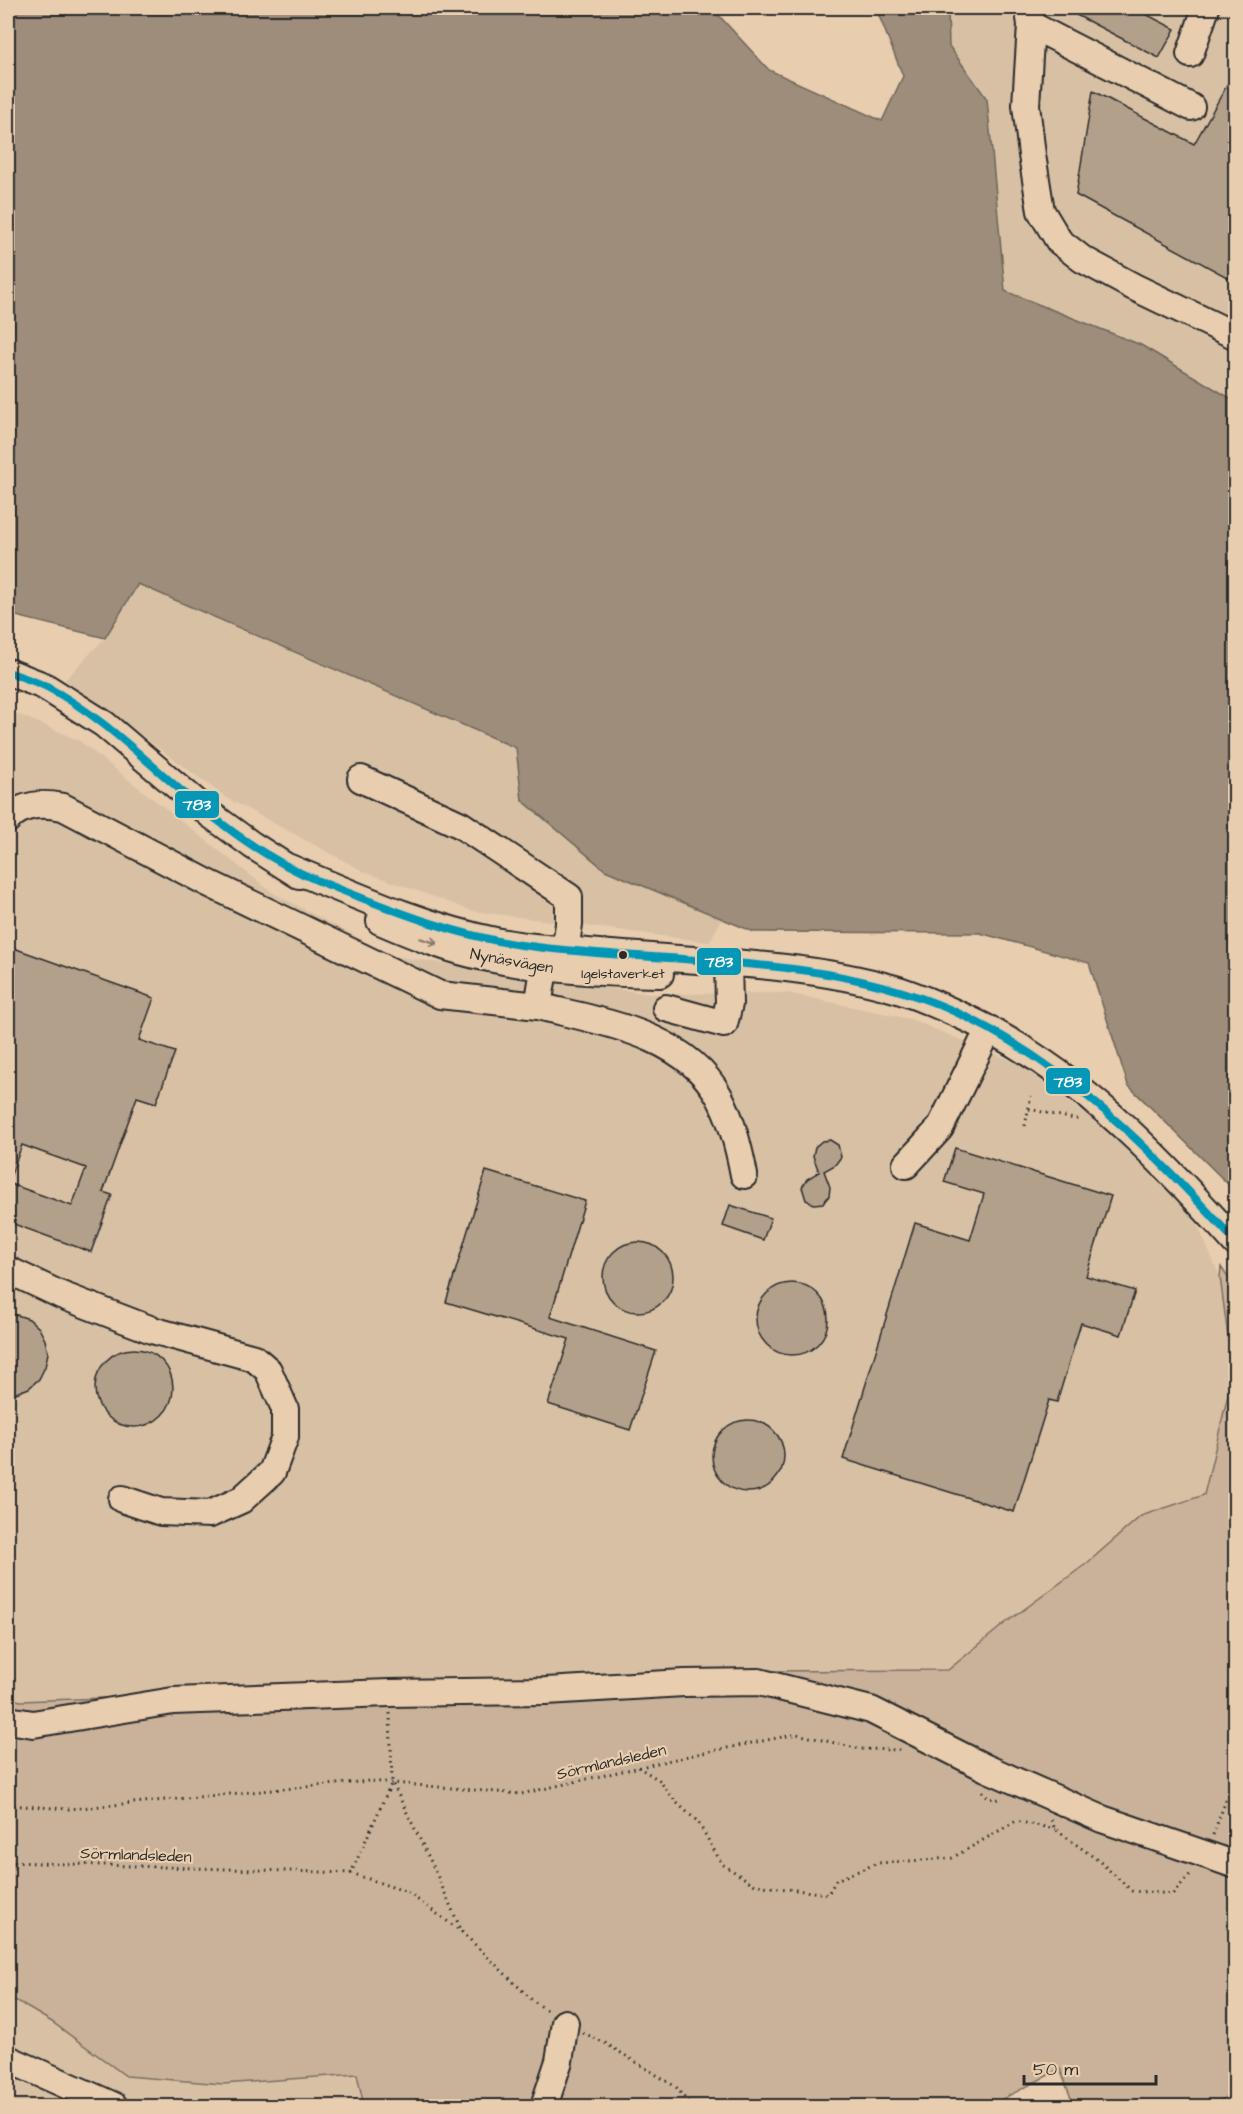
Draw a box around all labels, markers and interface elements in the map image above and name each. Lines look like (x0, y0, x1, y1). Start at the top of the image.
line badge: 783 (174, 790, 220, 819)
text: 783 (182, 794, 212, 816)
one-way arrow (419, 936, 438, 947)
street label: Nynäsvägen (468, 943, 555, 980)
line badge: 783 (696, 947, 742, 976)
marker: Igelstaverket (617, 949, 629, 961)
text: 783 (704, 951, 734, 973)
place label: Igelstaverket (581, 964, 665, 984)
line badge: 783 (1045, 1067, 1091, 1095)
text: 783 (1053, 1071, 1083, 1093)
street label: Sörmlandsleden (554, 1739, 668, 1785)
street label: Sörmlandsleden (80, 1842, 192, 1868)
scale bar (1024, 2048, 1156, 2086)
text: 50 m (1033, 2057, 1078, 2082)

